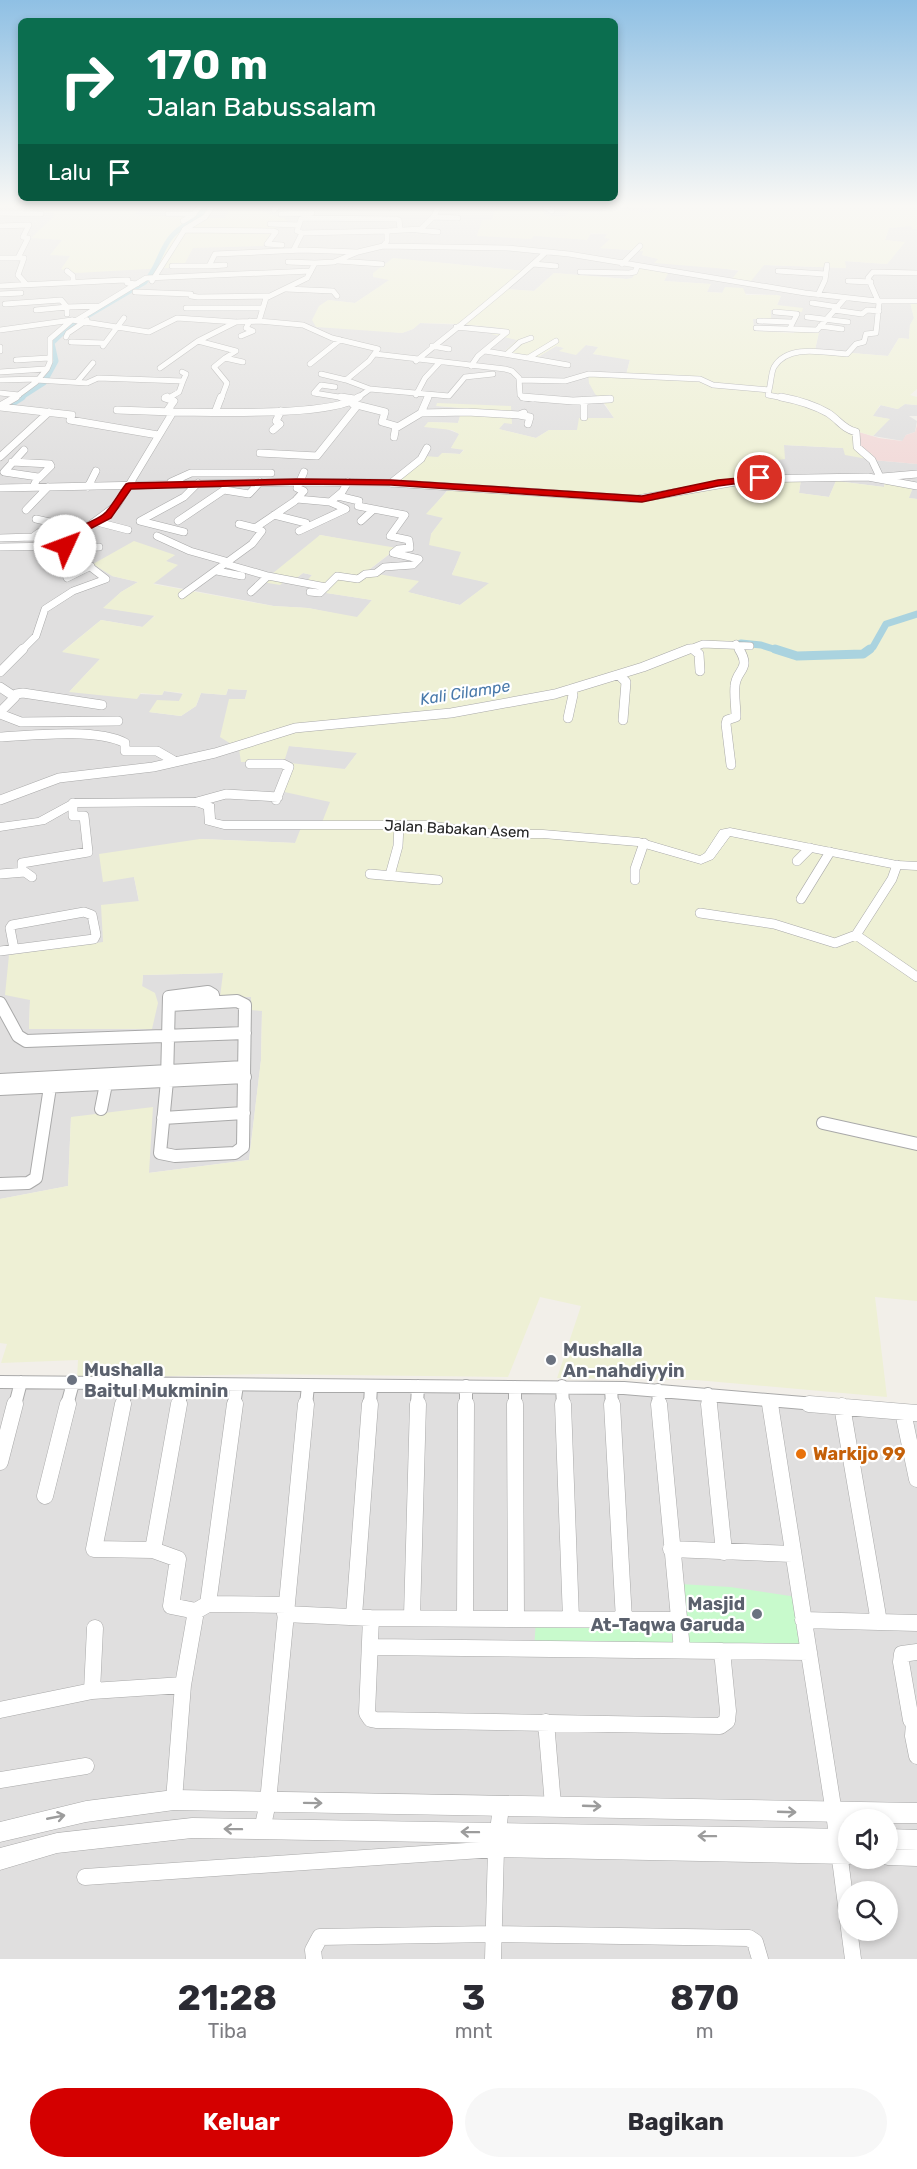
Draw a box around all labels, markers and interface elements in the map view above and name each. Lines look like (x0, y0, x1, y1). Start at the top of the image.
text: 170 m (147, 40, 268, 90)
icon: right (48, 42, 126, 120)
text: Jalan Babussalam (147, 91, 377, 123)
icon: arrive (103, 156, 136, 189)
text: Lalu (48, 159, 91, 186)
pin (734, 452, 785, 503)
icon: arrive (743, 461, 776, 494)
position arrow (33, 514, 97, 578)
water label: Kali Cilampe (419, 676, 512, 709)
street label: Jalan Babakan Asem (384, 816, 530, 842)
place label: Mushalla An-nahdiyyin (563, 1339, 685, 1382)
marker: Mushalla An-nahdiyyin (544, 1353, 558, 1367)
place label: Mushalla Baitul Mukminin (84, 1359, 228, 1402)
marker: Mushalla Baitul Mukminin (65, 1373, 79, 1387)
place label: Warkijo 99 (813, 1443, 905, 1465)
marker: Warkijo 99 (794, 1447, 808, 1461)
place label: Masjid At-Taqwa Garuda (591, 1593, 745, 1636)
marker: Masjid At-Taqwa Garuda (750, 1607, 764, 1621)
one-way arrow (302, 1797, 322, 1809)
one-way arrow (581, 1801, 601, 1812)
one-way arrow (776, 1806, 796, 1817)
map controls (838, 1809, 898, 1941)
button: sound (838, 1809, 898, 1869)
one-way arrow (46, 1811, 66, 1822)
one-way arrow (223, 1824, 243, 1835)
one-way arrow (460, 1826, 480, 1838)
one-way arrow (697, 1830, 717, 1842)
button: search (838, 1881, 898, 1941)
text: 21:28 (178, 1976, 277, 2019)
text: 3 (462, 1976, 485, 2019)
text: 870 (670, 1976, 739, 2019)
text: Tiba (208, 2019, 247, 2043)
text: mnt (455, 2019, 492, 2043)
text: m (696, 2019, 714, 2043)
button: Keluar (30, 2088, 453, 2157)
button: Bagikan (465, 2088, 887, 2157)

